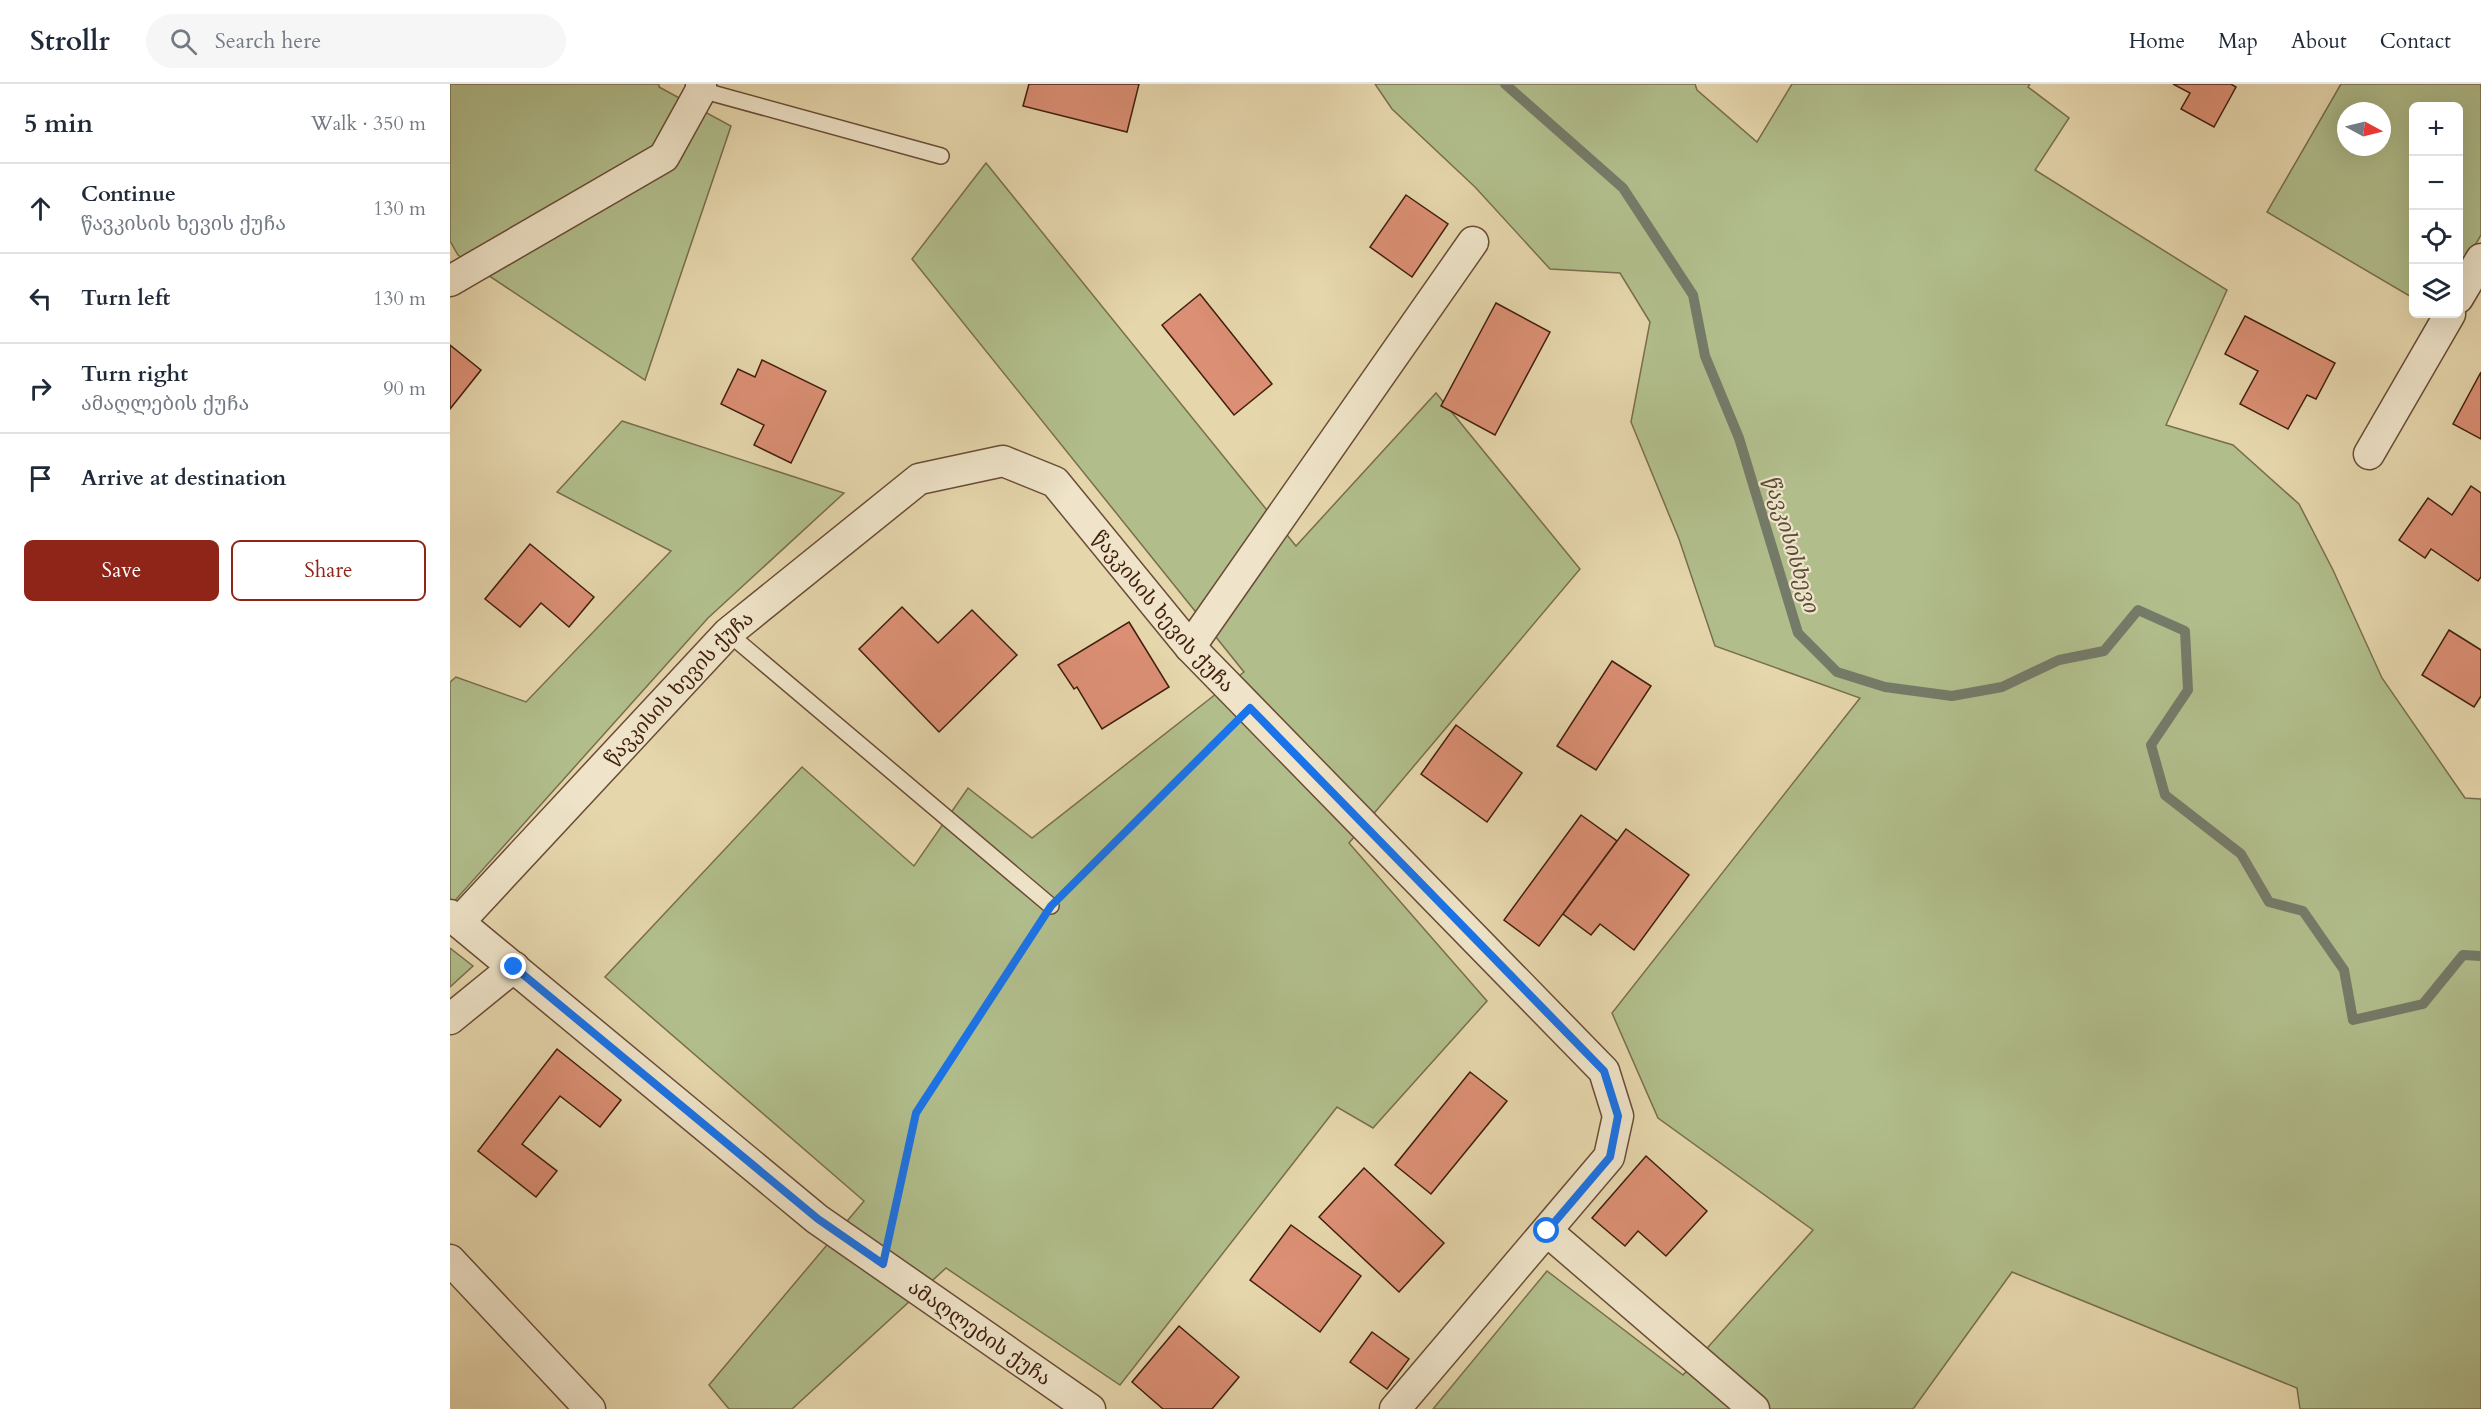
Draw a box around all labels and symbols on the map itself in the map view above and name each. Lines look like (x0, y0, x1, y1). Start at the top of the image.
north arrow (2337, 102, 2391, 156)
water label: წავკისისხევი (1756, 472, 1826, 617)
street label: წავკისის ხევის ქუჩა (1087, 525, 1240, 698)
street label: წავკისის ხევის ქუჩა (598, 604, 759, 771)
route end (500, 953, 526, 979)
route start (1533, 1217, 1559, 1243)
street label: ამაღლების ქუჩა (903, 1273, 1057, 1392)

